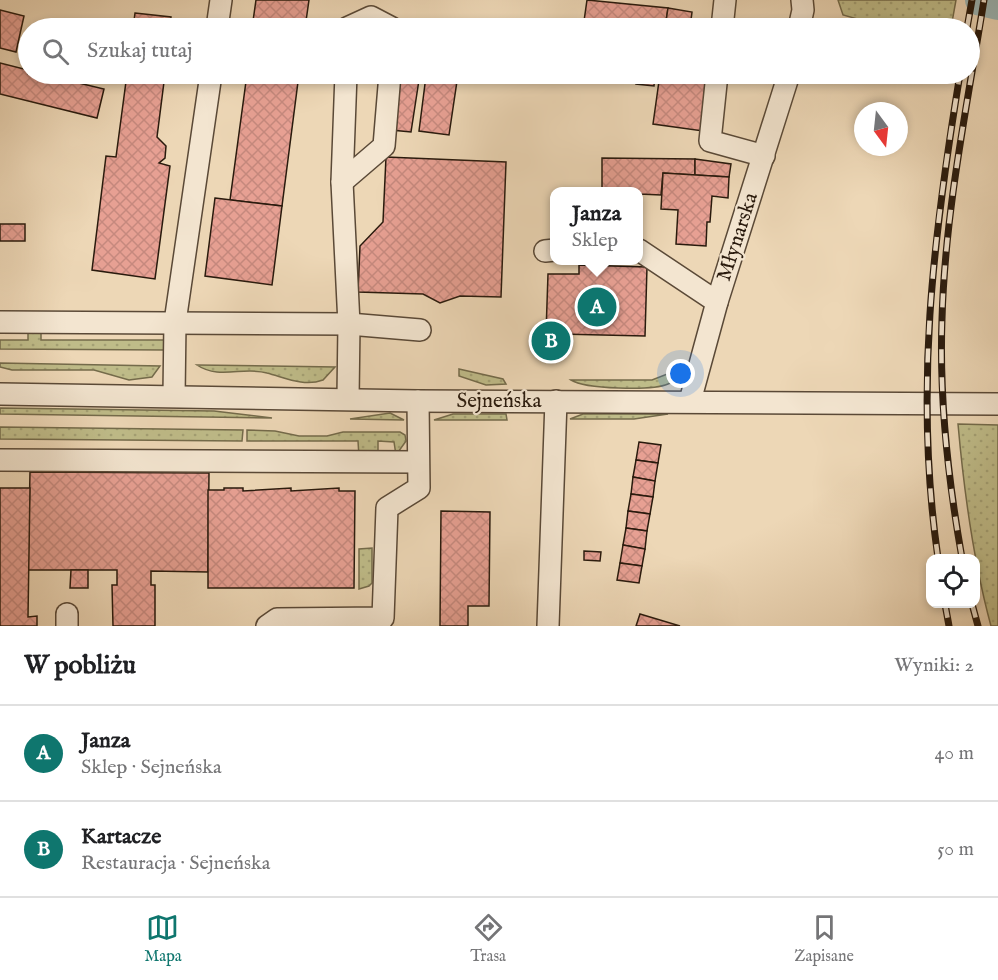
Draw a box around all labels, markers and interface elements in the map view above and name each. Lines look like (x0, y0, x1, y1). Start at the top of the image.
search box (18, 18, 980, 84)
icon: search (39, 35, 72, 68)
text: Szukaj tutaj (87, 37, 192, 65)
north arrow (854, 102, 908, 156)
popup (550, 187, 643, 265)
street label: Młynarska (711, 188, 765, 285)
text: Janza (572, 200, 621, 228)
text: Sklep (572, 228, 618, 253)
pin: A (578, 284, 616, 330)
pin: B (532, 318, 570, 364)
your location (666, 359, 695, 388)
street label: Sejneńska (456, 388, 542, 415)
map controls (926, 554, 980, 608)
button: locate (926, 554, 980, 608)
text: W pobliżu (24, 649, 136, 682)
text: Wyniki: 2 (894, 653, 974, 678)
text: Janza (81, 727, 130, 755)
text: A (37, 741, 50, 766)
text: 40 m (935, 741, 974, 766)
text: Sklep · Sejneńska (81, 755, 222, 780)
text: Kartacze (81, 823, 161, 851)
text: B (37, 837, 50, 862)
text: 50 m (937, 837, 974, 862)
text: Restauracja · Sejneńska (81, 851, 270, 876)
tab: Mapa (144, 911, 182, 967)
tab: Trasa (470, 911, 506, 967)
tab: Zapisane (794, 911, 854, 967)

